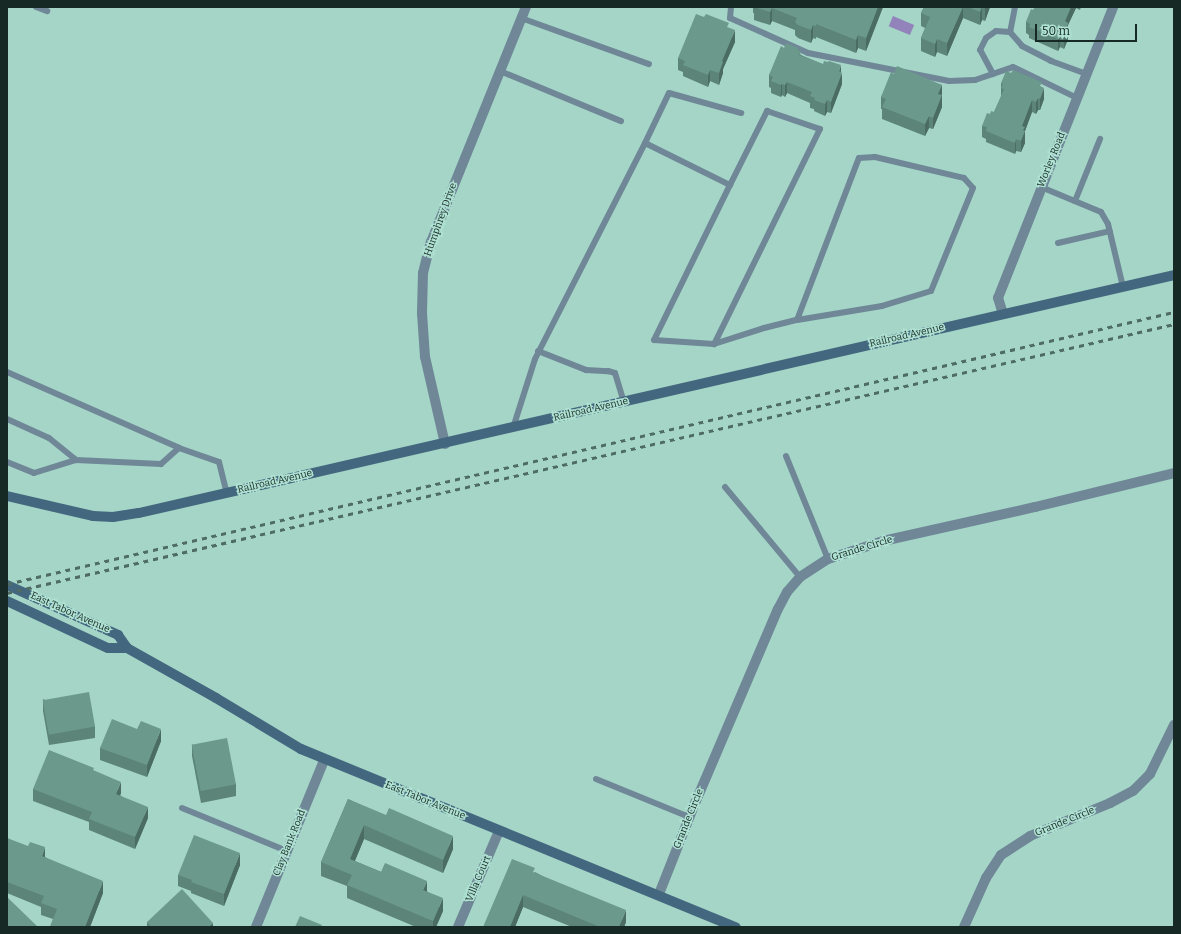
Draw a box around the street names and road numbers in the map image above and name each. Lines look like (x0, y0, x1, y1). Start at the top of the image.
street label: Worley Road (1035, 131, 1069, 189)
street label: Humphrey Drive (422, 182, 460, 258)
street label: Railroad Avenue (869, 322, 945, 350)
street label: Railroad Avenue (553, 396, 629, 424)
street label: Railroad Avenue (237, 468, 313, 496)
street label: Grande Circle (830, 534, 894, 564)
street label: East Tabor Avenue (28, 590, 112, 636)
street label: East Tabor Avenue (383, 779, 467, 823)
street label: Grande Circle (672, 787, 706, 851)
street label: Grande Circle (1033, 805, 1097, 839)
street label: Clay Bank Road (271, 808, 309, 878)
street label: Villa Court (464, 854, 494, 904)

